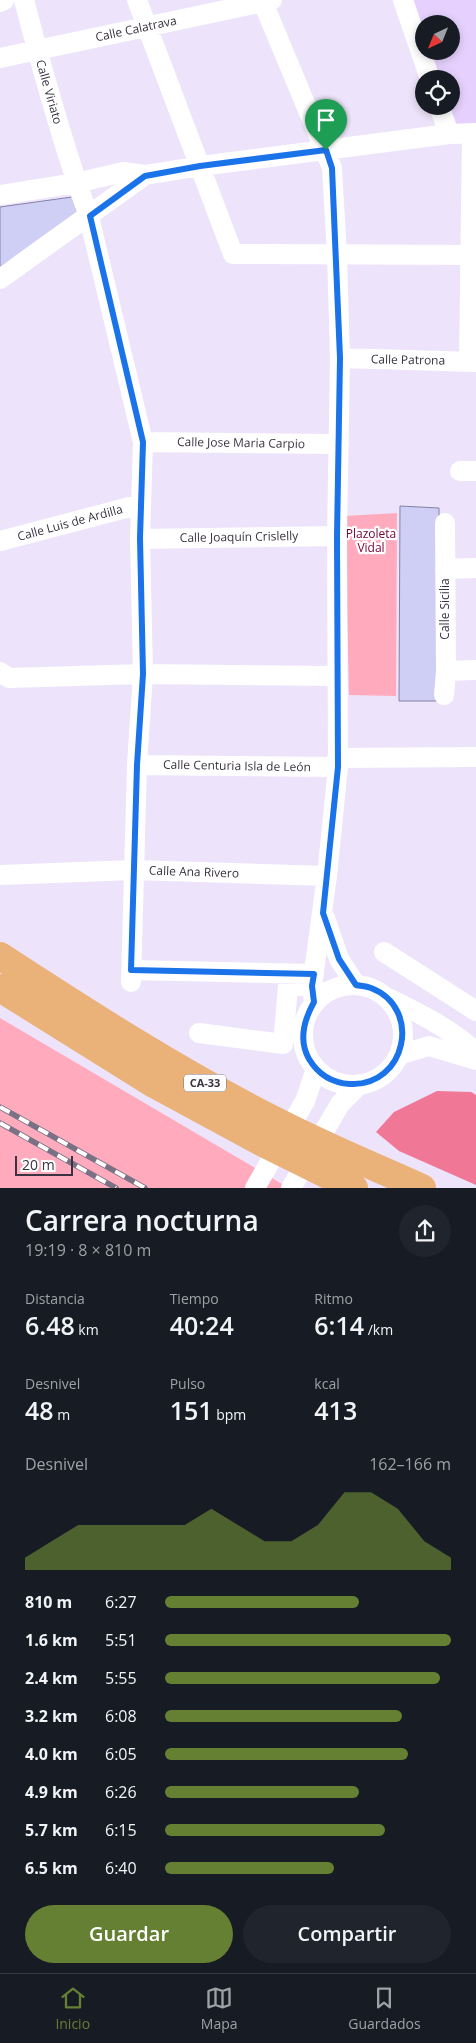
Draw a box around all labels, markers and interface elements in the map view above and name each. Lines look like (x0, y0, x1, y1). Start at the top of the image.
street label: Calle Calatrava (94, 12, 178, 45)
north arrow (415, 15, 460, 60)
map controls (415, 15, 460, 115)
street label: Calle Viriato (32, 58, 67, 126)
button: locate (415, 70, 460, 115)
pin (305, 99, 347, 150)
icon: arrive (312, 106, 340, 134)
street label: Calle Patrona (371, 350, 445, 369)
street label: Calle Jose Maria Carpio (177, 433, 305, 452)
street label: Calle Luis de Ardilla (15, 500, 124, 545)
park label: Plazoleta Vidal (346, 525, 396, 556)
street label: Calle Joaquín Crislelly (180, 527, 299, 546)
street label: Calle Sicilia (436, 578, 453, 640)
street label: Calle Centuria Isla de León (163, 756, 311, 775)
street label: Calle Ana Rivero (149, 861, 239, 882)
road number: CA-33 (184, 1074, 226, 1092)
scale bar (15, 1153, 72, 1176)
text: 20 m (22, 1155, 55, 1174)
text: Carrera nocturna (25, 1201, 259, 1239)
button: share (399, 1205, 451, 1257)
text: 19:19 · 8 × 810 m (25, 1239, 151, 1261)
text: Distancia (25, 1289, 85, 1308)
text: Tiempo (170, 1289, 219, 1308)
text: Ritmo (314, 1289, 353, 1308)
text: 6.48 (25, 1308, 75, 1342)
text: 40:24 (170, 1308, 234, 1342)
text: 6:14 (314, 1308, 364, 1342)
text: km (75, 1320, 99, 1339)
text: /km (364, 1320, 393, 1339)
text: Desnivel (25, 1374, 80, 1393)
text: Pulso (170, 1374, 205, 1393)
text: kcal (314, 1374, 340, 1393)
text: 48 (25, 1393, 54, 1427)
text: 151 (170, 1393, 213, 1427)
text: 413 (314, 1393, 357, 1427)
text: m (54, 1405, 70, 1424)
text: bpm (213, 1405, 246, 1424)
text: Desnivel (25, 1453, 88, 1475)
text: 162–166 m (369, 1453, 451, 1475)
text: 810 m (25, 1591, 72, 1613)
text: 6:27 (105, 1591, 137, 1613)
text: 1.6 km (25, 1629, 78, 1651)
text: 5:51 (105, 1629, 137, 1651)
text: 2.4 km (25, 1667, 78, 1689)
text: 5:55 (105, 1667, 137, 1689)
text: 3.2 km (25, 1705, 78, 1727)
text: 6:08 (105, 1705, 137, 1727)
text: 4.0 km (25, 1743, 78, 1765)
text: 6:05 (105, 1743, 137, 1765)
text: 4.9 km (25, 1781, 78, 1803)
text: 6:26 (105, 1781, 137, 1803)
text: 5.7 km (25, 1819, 78, 1841)
text: 6:15 (105, 1819, 137, 1841)
text: 6.5 km (25, 1857, 78, 1879)
text: 6:40 (105, 1857, 137, 1879)
button: Guardar (25, 1905, 233, 1963)
button: Compartir (243, 1905, 451, 1963)
tab: Inicio (55, 1984, 90, 2033)
tab: Mapa (201, 1984, 238, 2033)
tab: Guardados (348, 1984, 421, 2033)

